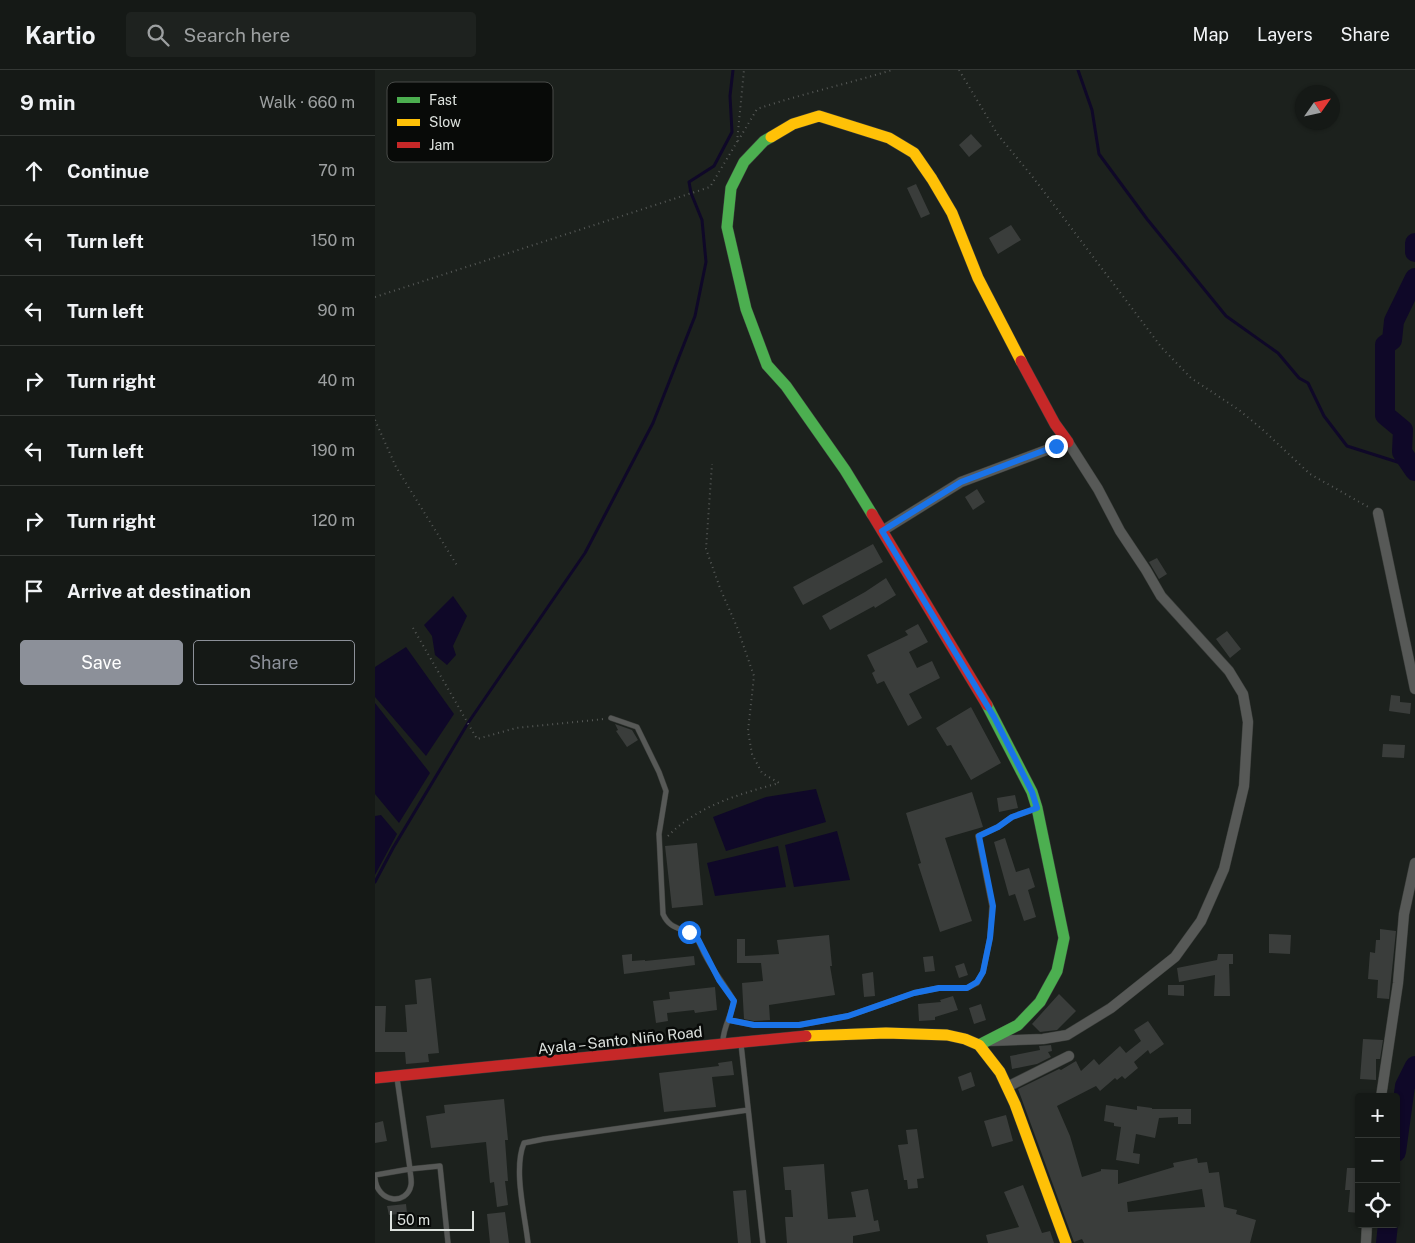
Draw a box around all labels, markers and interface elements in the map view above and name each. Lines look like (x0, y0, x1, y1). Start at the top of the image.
search box (126, 12, 476, 57)
text: Kartio (25, 21, 96, 49)
icon: search (144, 21, 172, 49)
text: Search here (184, 24, 290, 46)
text: Map (1193, 24, 1229, 45)
text: Layers (1257, 24, 1313, 45)
text: Share (1341, 24, 1390, 45)
legend (387, 82, 553, 162)
north arrow (1295, 85, 1340, 130)
text: 9 min (20, 90, 76, 115)
text: Fast (429, 92, 457, 108)
text: Walk · 660 m (259, 93, 355, 112)
text: Slow (429, 114, 461, 130)
text: Jam (429, 137, 454, 153)
icon: ahead (20, 157, 48, 185)
text: Continue (67, 160, 149, 182)
text: 70 m (318, 161, 355, 180)
icon: left (20, 227, 48, 255)
text: Turn left (67, 230, 144, 252)
text: 150 m (311, 231, 355, 250)
icon: left (20, 297, 48, 325)
text: Turn left (67, 300, 144, 322)
text: 90 m (318, 301, 355, 320)
icon: right (20, 367, 48, 395)
text: Turn right (67, 370, 156, 392)
text: 40 m (317, 371, 355, 390)
route end (1045, 435, 1068, 458)
icon: left (20, 437, 48, 465)
text: Turn left (67, 440, 144, 462)
text: 190 m (311, 441, 355, 460)
icon: right (20, 507, 48, 535)
text: Turn right (67, 510, 156, 532)
text: 120 m (311, 511, 355, 530)
icon: arrive (20, 577, 48, 605)
text: Arrive at destination (67, 580, 251, 602)
button: Save (20, 640, 183, 685)
button: Share (193, 640, 355, 685)
route start (678, 921, 701, 944)
street label: Ayala – Santo Niño Road (537, 1023, 703, 1057)
map controls (1355, 1093, 1400, 1228)
button: + (1355, 1093, 1400, 1138)
button: − (1355, 1138, 1400, 1183)
button: locate (1355, 1183, 1400, 1228)
scale bar (390, 1208, 474, 1231)
text: 50 m (397, 1212, 430, 1228)

